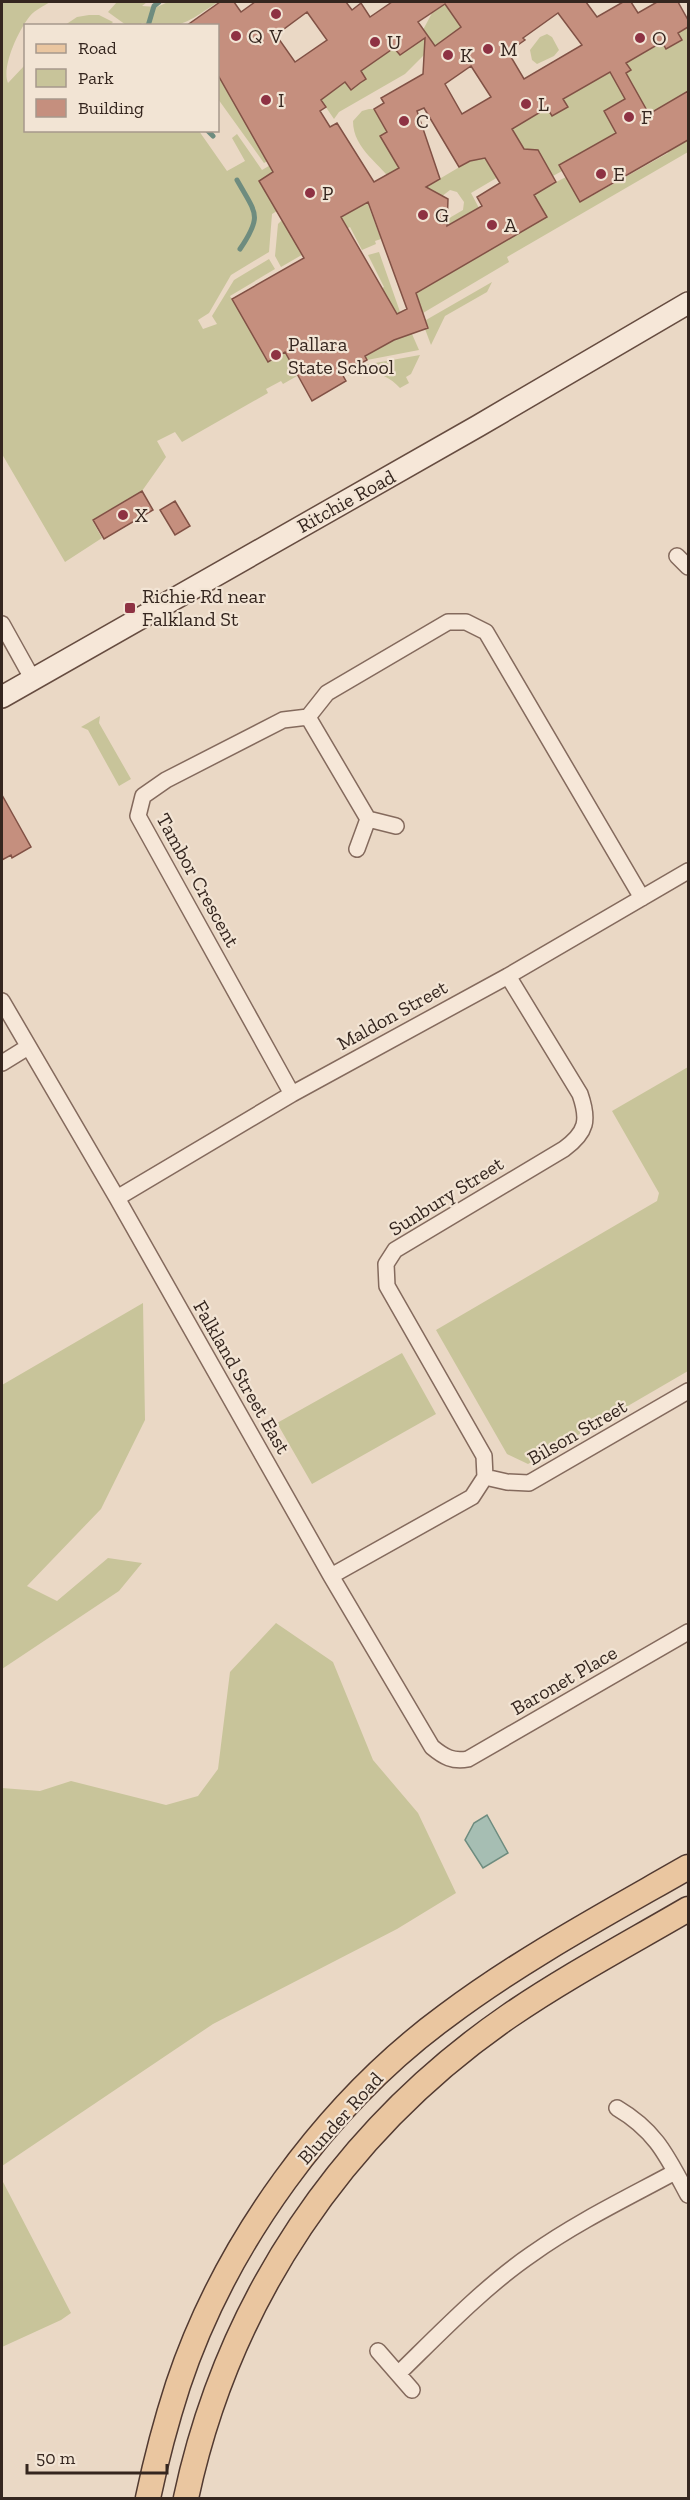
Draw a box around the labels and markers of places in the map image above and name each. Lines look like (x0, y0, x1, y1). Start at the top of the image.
marker: V (269, 7, 283, 21)
place label: Q (248, 24, 263, 48)
place label: V (269, 24, 283, 48)
place label: O (652, 26, 667, 50)
marker: Q (229, 29, 243, 43)
place label: U (387, 30, 401, 54)
marker: O (633, 31, 647, 45)
marker: U (368, 35, 382, 49)
place label: M (500, 37, 518, 61)
marker: M (481, 42, 495, 56)
place label: K (460, 43, 473, 67)
marker: K (441, 48, 455, 62)
place label: I (278, 88, 284, 112)
place label: L (538, 92, 549, 116)
marker: I (259, 93, 273, 107)
marker: L (519, 97, 533, 111)
place label: F (641, 105, 652, 129)
place label: C (416, 109, 429, 133)
marker: F (622, 110, 636, 124)
marker: C (397, 114, 411, 128)
place label: E (613, 162, 625, 186)
marker: E (594, 167, 608, 181)
place label: P (322, 181, 333, 205)
marker: P (303, 186, 317, 200)
place label: G (435, 203, 449, 227)
marker: G (416, 208, 430, 222)
place label: A (504, 213, 518, 237)
marker: A (485, 218, 499, 232)
place label: Pallara State School (288, 332, 394, 379)
marker: Pallara State School (269, 348, 283, 362)
place label: X (135, 503, 148, 527)
marker: X (116, 508, 130, 522)
place label: Richie Rd near Falkland St (142, 584, 267, 631)
marker: Richie Rd near Falkland St (123, 601, 137, 615)

